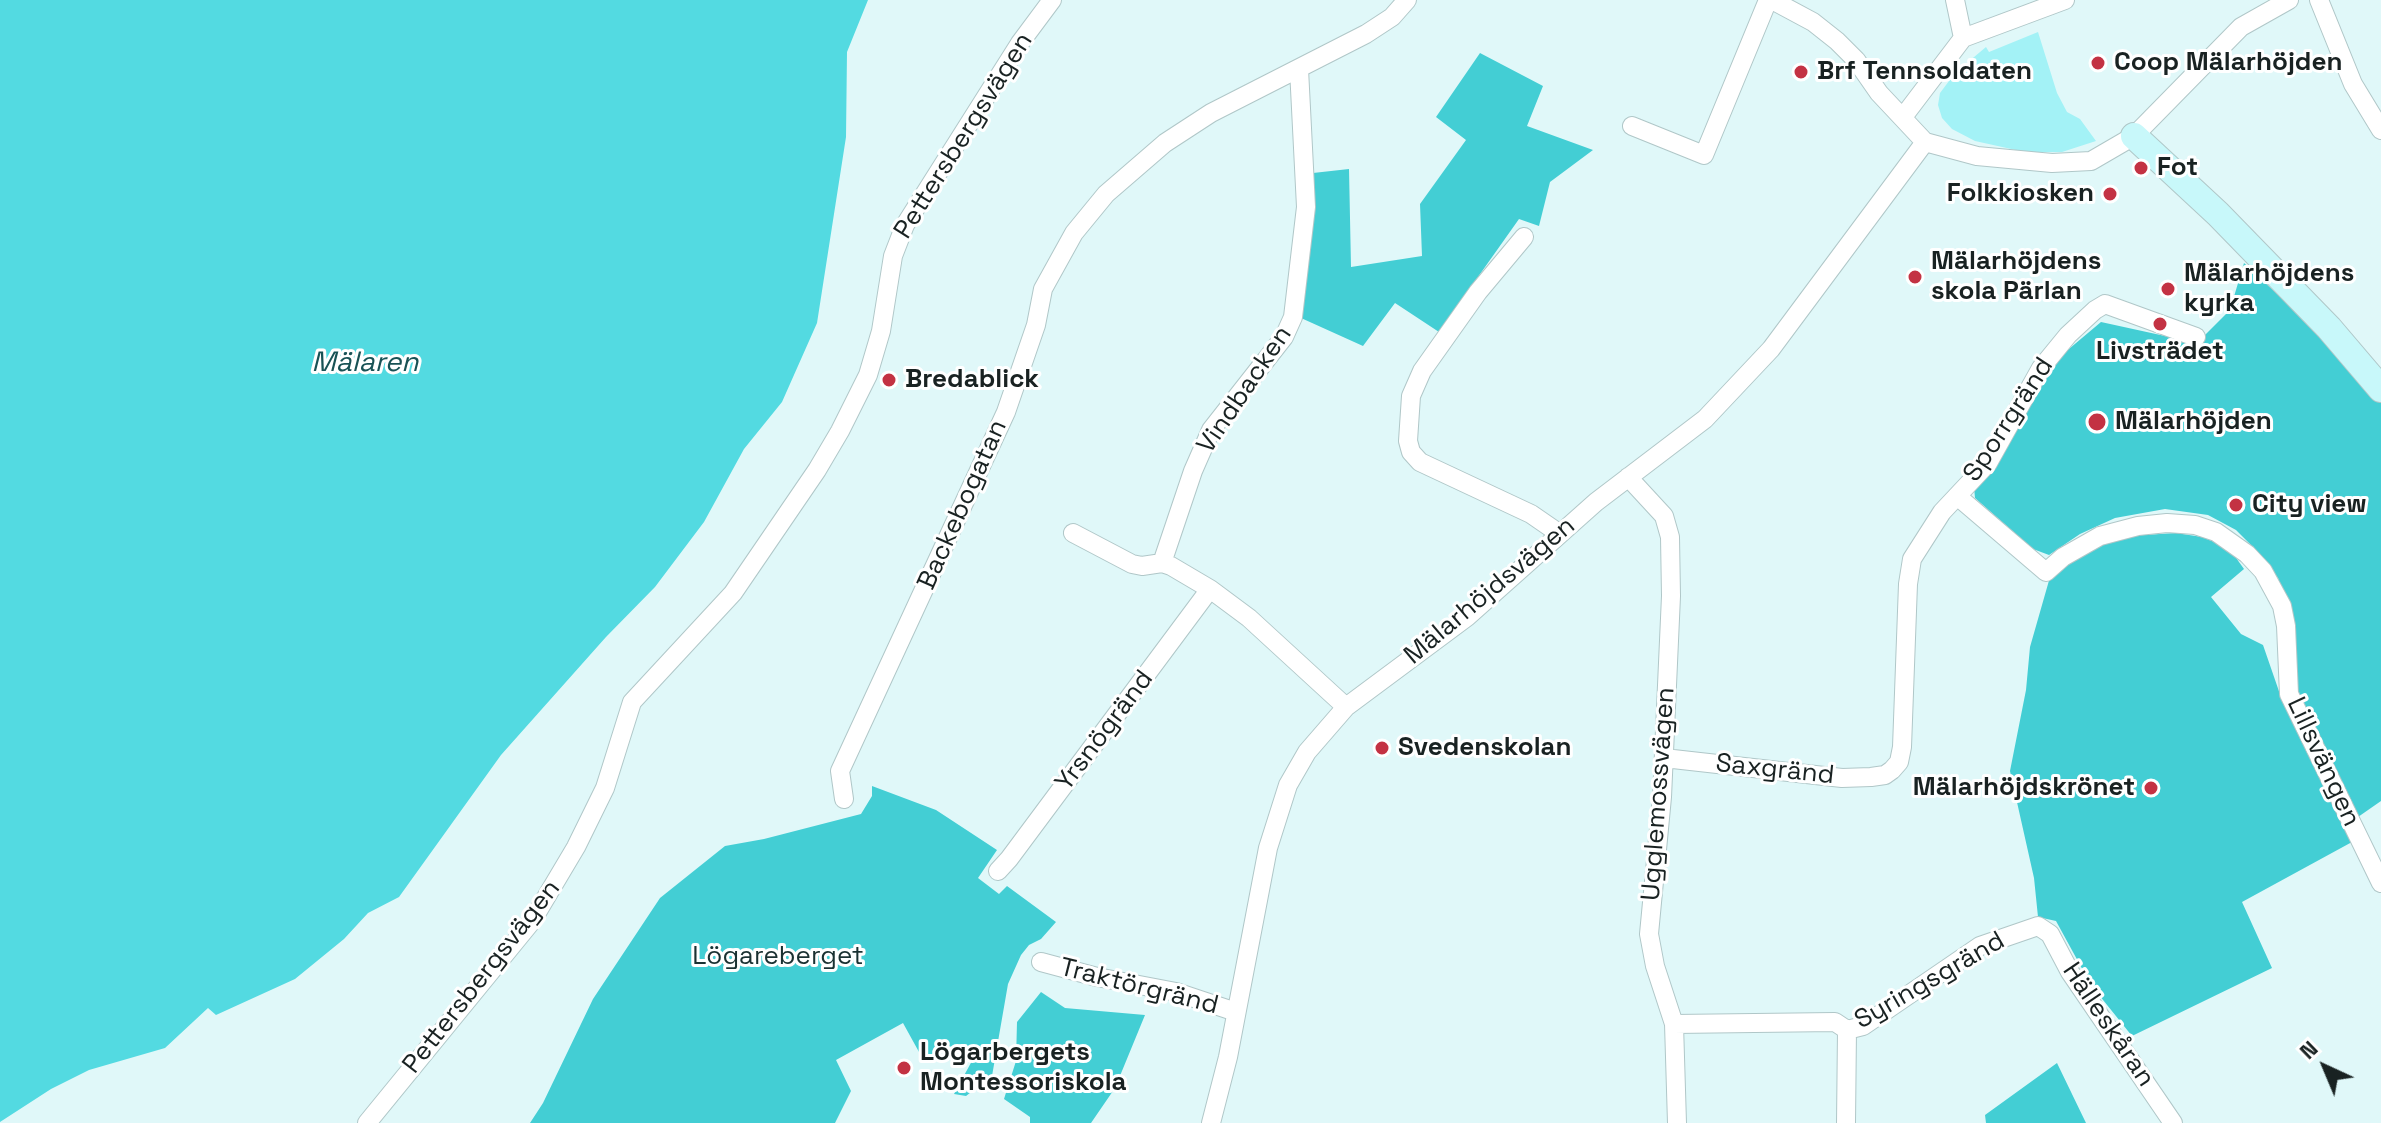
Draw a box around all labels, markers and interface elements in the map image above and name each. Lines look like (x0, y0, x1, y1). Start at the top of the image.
street label: Pettersbergsvägen (888, 27, 1040, 245)
place label: Coop Mälarhöjden (2114, 47, 2342, 79)
marker: Coop Mälarhöjden (2089, 54, 2107, 72)
place label: Brf Tennsoldaten (1817, 56, 2032, 88)
marker: Brf Tennsoldaten (1792, 63, 1810, 81)
place label: Fot (2157, 152, 2198, 184)
marker: Fot (2132, 159, 2150, 177)
place label: Folkkiosken (1947, 178, 2094, 210)
marker: Folkkiosken (2101, 185, 2119, 203)
place label: Mälarhöjdens skola Pärlan (1931, 246, 2101, 308)
place label: Mälarhöjdens kyrka (2184, 258, 2354, 320)
marker: Mälarhöjdens skola Pärlan (1906, 268, 1924, 286)
marker: Mälarhöjdens kyrka (2159, 280, 2177, 298)
marker: Livsträdet (2151, 315, 2169, 333)
street label: Vindbacken (1191, 320, 1299, 460)
place label: Livsträdet (2096, 336, 2224, 368)
water label: Mälaren (311, 346, 419, 380)
street label: Sporrgränd (1957, 352, 2061, 488)
place label: Bredablick (905, 364, 1039, 396)
marker: Bredablick (880, 371, 898, 389)
place label: Mälarhöjden (2115, 406, 2272, 438)
marker: Mälarhöjden (2086, 411, 2108, 433)
street label: Backebogatan (912, 415, 1014, 595)
place label: City view (2252, 489, 2367, 521)
marker: City view (2227, 496, 2245, 514)
street label: Mälarhöjdsvägen (1398, 511, 1582, 671)
street label: Yrsnögränd (1050, 665, 1160, 797)
street label: Ugglemossvägen (1636, 686, 1682, 902)
street label: Lillsvängen (2279, 692, 2367, 832)
place label: Svedenskolan (1398, 732, 1572, 764)
marker: Svedenskolan (1373, 739, 1391, 757)
street label: Saxgränd (1714, 748, 1836, 792)
place label: Mälarhöjdskrönet (1913, 772, 2135, 804)
marker: Mälarhöjdskrönet (2142, 779, 2160, 797)
street label: Pettersbergsvägen (397, 874, 567, 1080)
street label: Syringsgränd (1849, 925, 2011, 1037)
park label: Lögareberget (692, 941, 864, 973)
street label: Traktörgränd (1057, 952, 1221, 1022)
street label: Hälleskåran (2055, 957, 2161, 1093)
north arrow (2285, 1027, 2365, 1107)
text: N (2293, 1035, 2323, 1065)
place label: Lögarbergets Montessoriskola (920, 1037, 1127, 1098)
marker: Lögarbergets Montessoriskola (895, 1059, 913, 1077)

